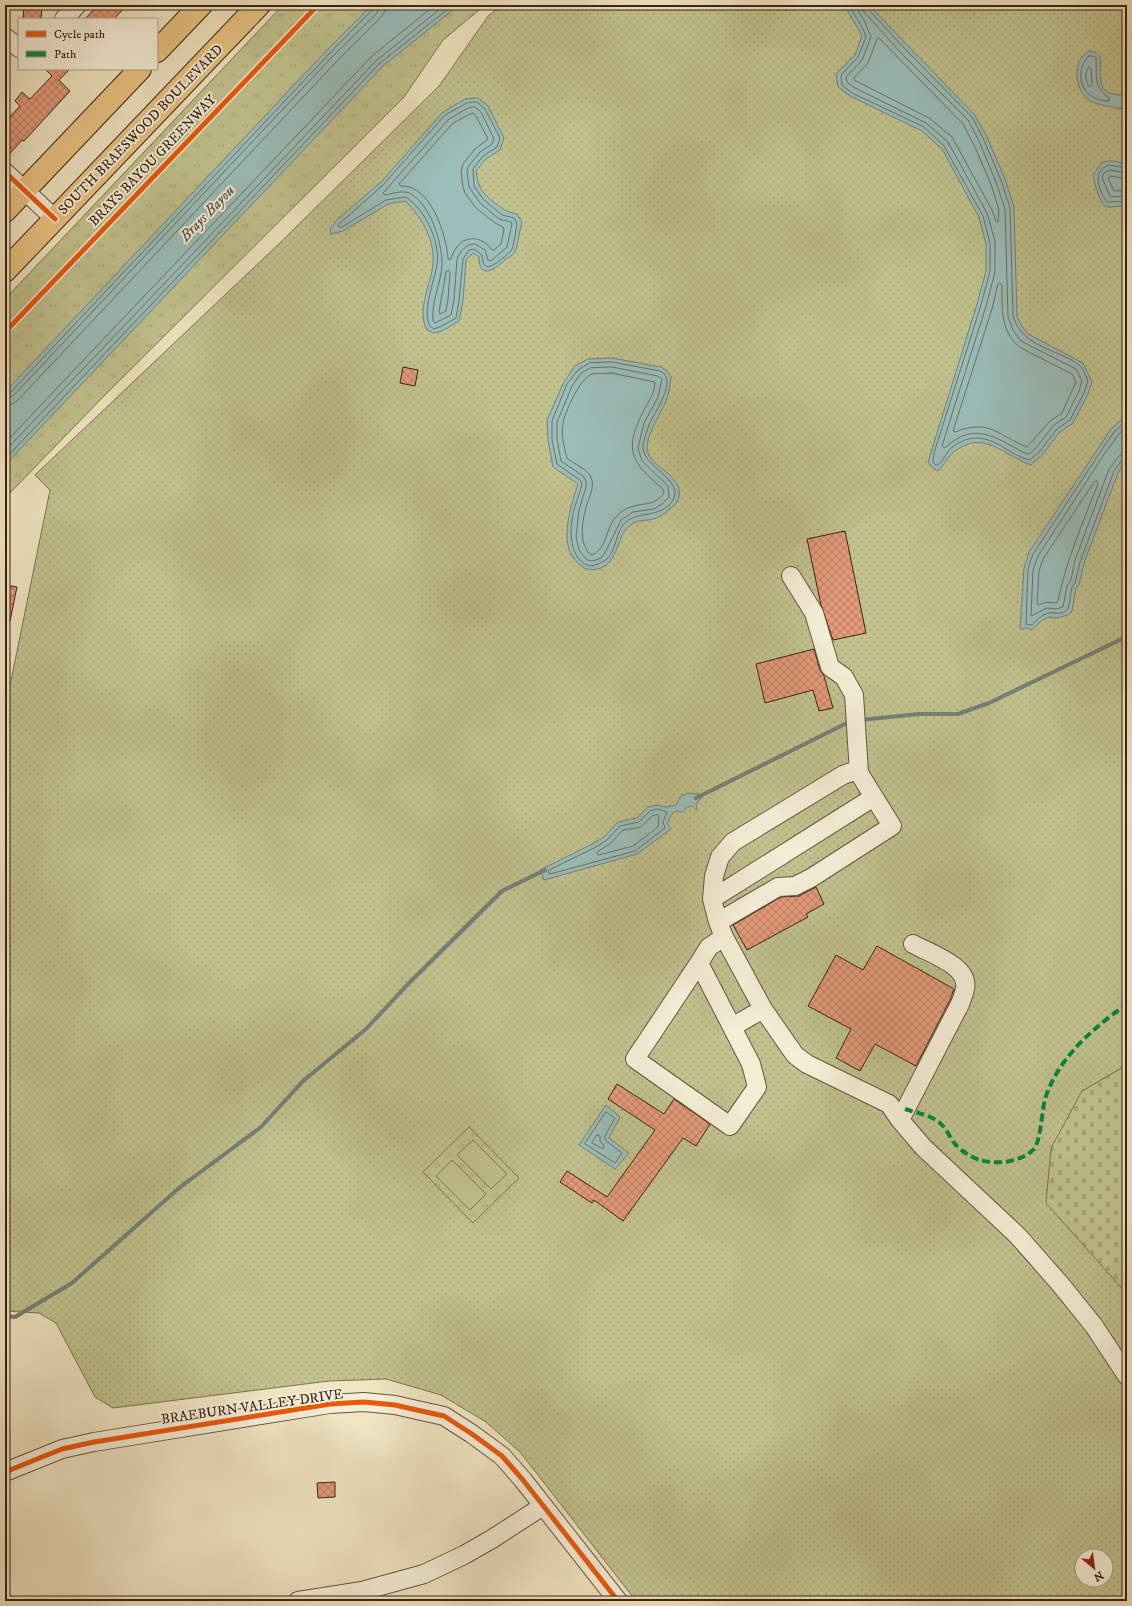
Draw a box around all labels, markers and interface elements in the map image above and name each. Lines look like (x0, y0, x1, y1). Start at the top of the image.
legend (18, 18, 158, 70)
text: Cycle path (54, 27, 106, 42)
street label: SOUTH BRAESWOOD BOULEVARD (54, 41, 227, 219)
text: Path (54, 47, 77, 62)
street label: BRAYS BAYOU GREENWAY (85, 91, 220, 230)
water label: Brays Bayou (175, 181, 239, 246)
street label: BRAEBURN VALLEY DRIVE (160, 1385, 344, 1429)
north arrow (1074, 1548, 1114, 1588)
text: N (1091, 1568, 1106, 1584)

